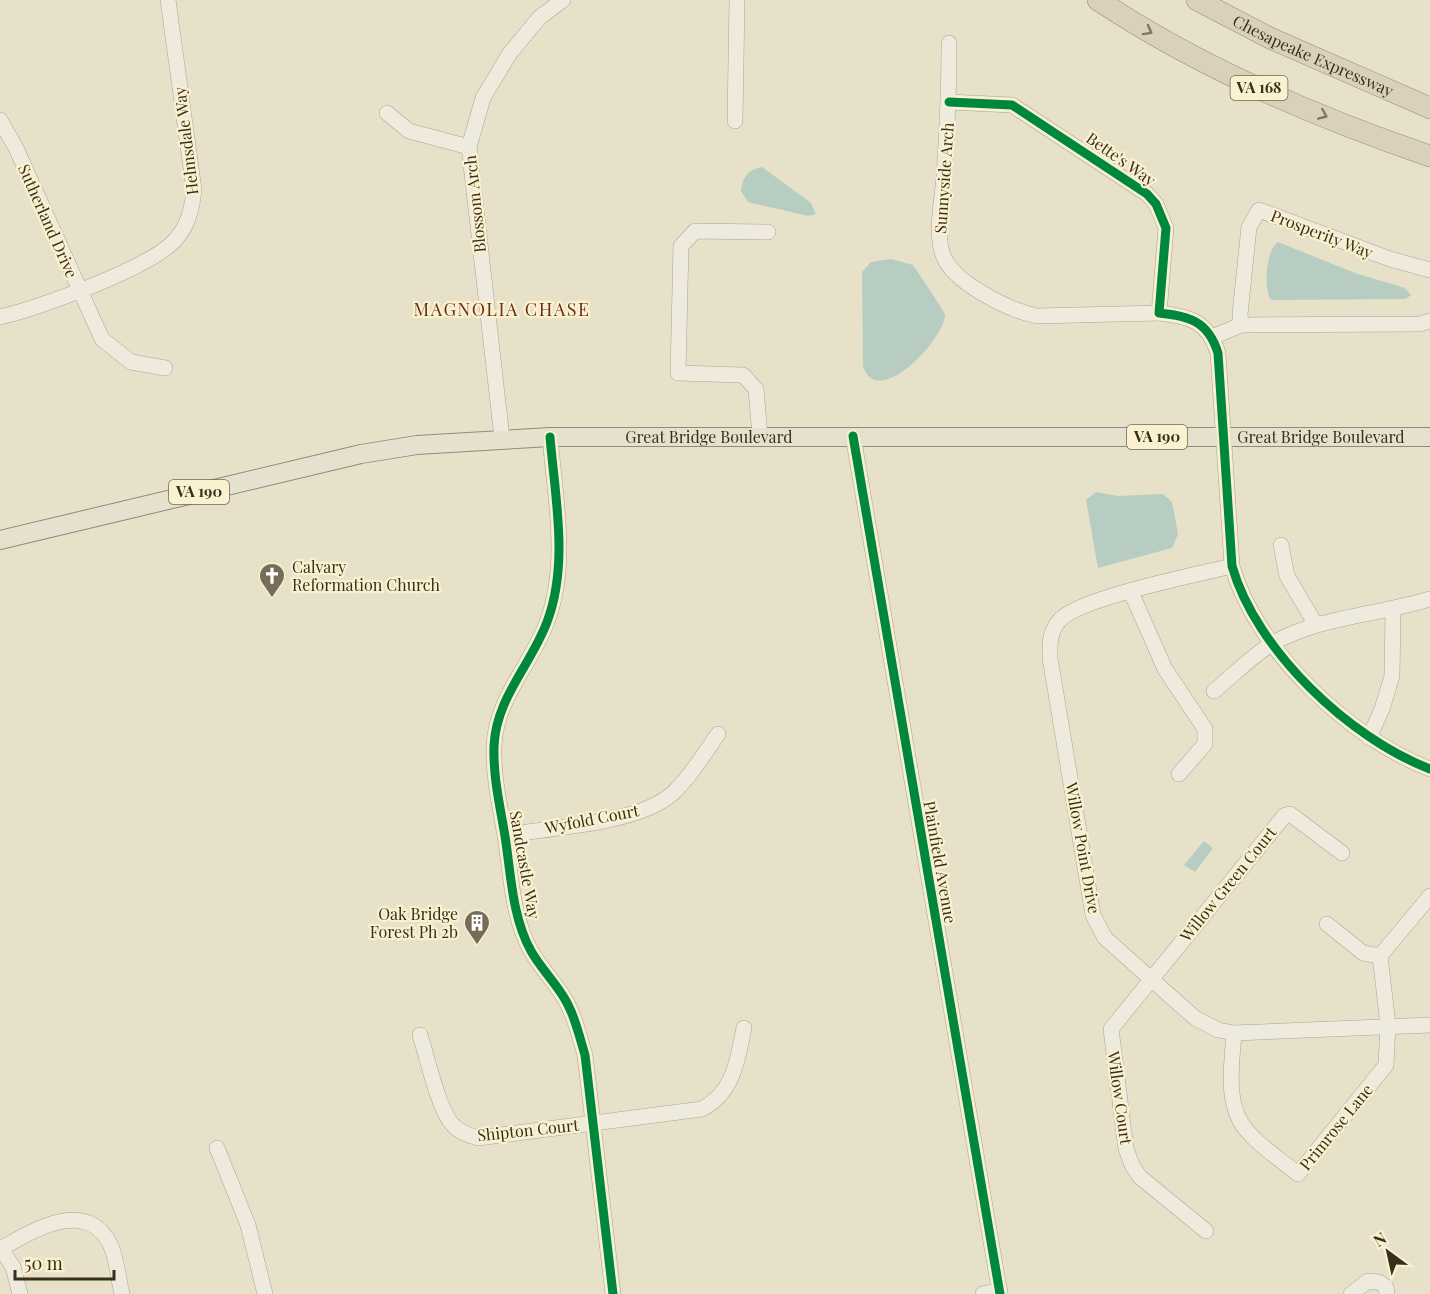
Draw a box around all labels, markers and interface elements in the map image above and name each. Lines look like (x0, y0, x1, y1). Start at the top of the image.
street label: Chesapeake Expressway (1230, 10, 1397, 101)
one-way arrow (1141, 24, 1152, 35)
road number: VA 168 (1230, 76, 1288, 100)
street label: Helmsdale Way (168, 86, 203, 196)
one-way arrow (1317, 108, 1328, 120)
street label: Sunnyside Arch (929, 121, 958, 234)
street label: Bette's Way (1083, 127, 1160, 190)
street label: Blossom Arch (459, 154, 490, 254)
street label: Sutherland Drive (14, 161, 83, 281)
street label: Prosperity Way (1268, 204, 1376, 263)
district label: MAGNOLIA CHASE (414, 297, 590, 321)
road number: VA 190 (1127, 425, 1187, 449)
street label: Great Bridge Boulevard (625, 426, 793, 447)
street label: Great Bridge Boulevard (1237, 426, 1405, 447)
road number: VA 190 (169, 480, 229, 504)
place label: Calvary Reformation Church (292, 556, 441, 595)
church icon: Calvary Reformation Church (257, 561, 287, 599)
street label: Willow Point Drive (1061, 780, 1105, 915)
street label: Wyfold Court (542, 799, 641, 838)
street label: Plainfield Avenue (919, 799, 962, 925)
street label: Sandcastle Way (506, 809, 545, 921)
street label: Willow Green Court (1174, 822, 1281, 946)
place label: Oak Bridge Forest Ph 2b (370, 903, 458, 942)
building icon: Oak Bridge Forest Ph 2b (462, 908, 492, 946)
street label: Willow Court (1103, 1049, 1137, 1146)
street label: Primrose Lane (1294, 1079, 1377, 1174)
street label: Shipton Court (476, 1114, 580, 1145)
north arrow (1358, 1222, 1418, 1282)
text: N (1369, 1227, 1390, 1251)
scale bar (15, 1243, 114, 1281)
text: 50 m (24, 1251, 63, 1275)

